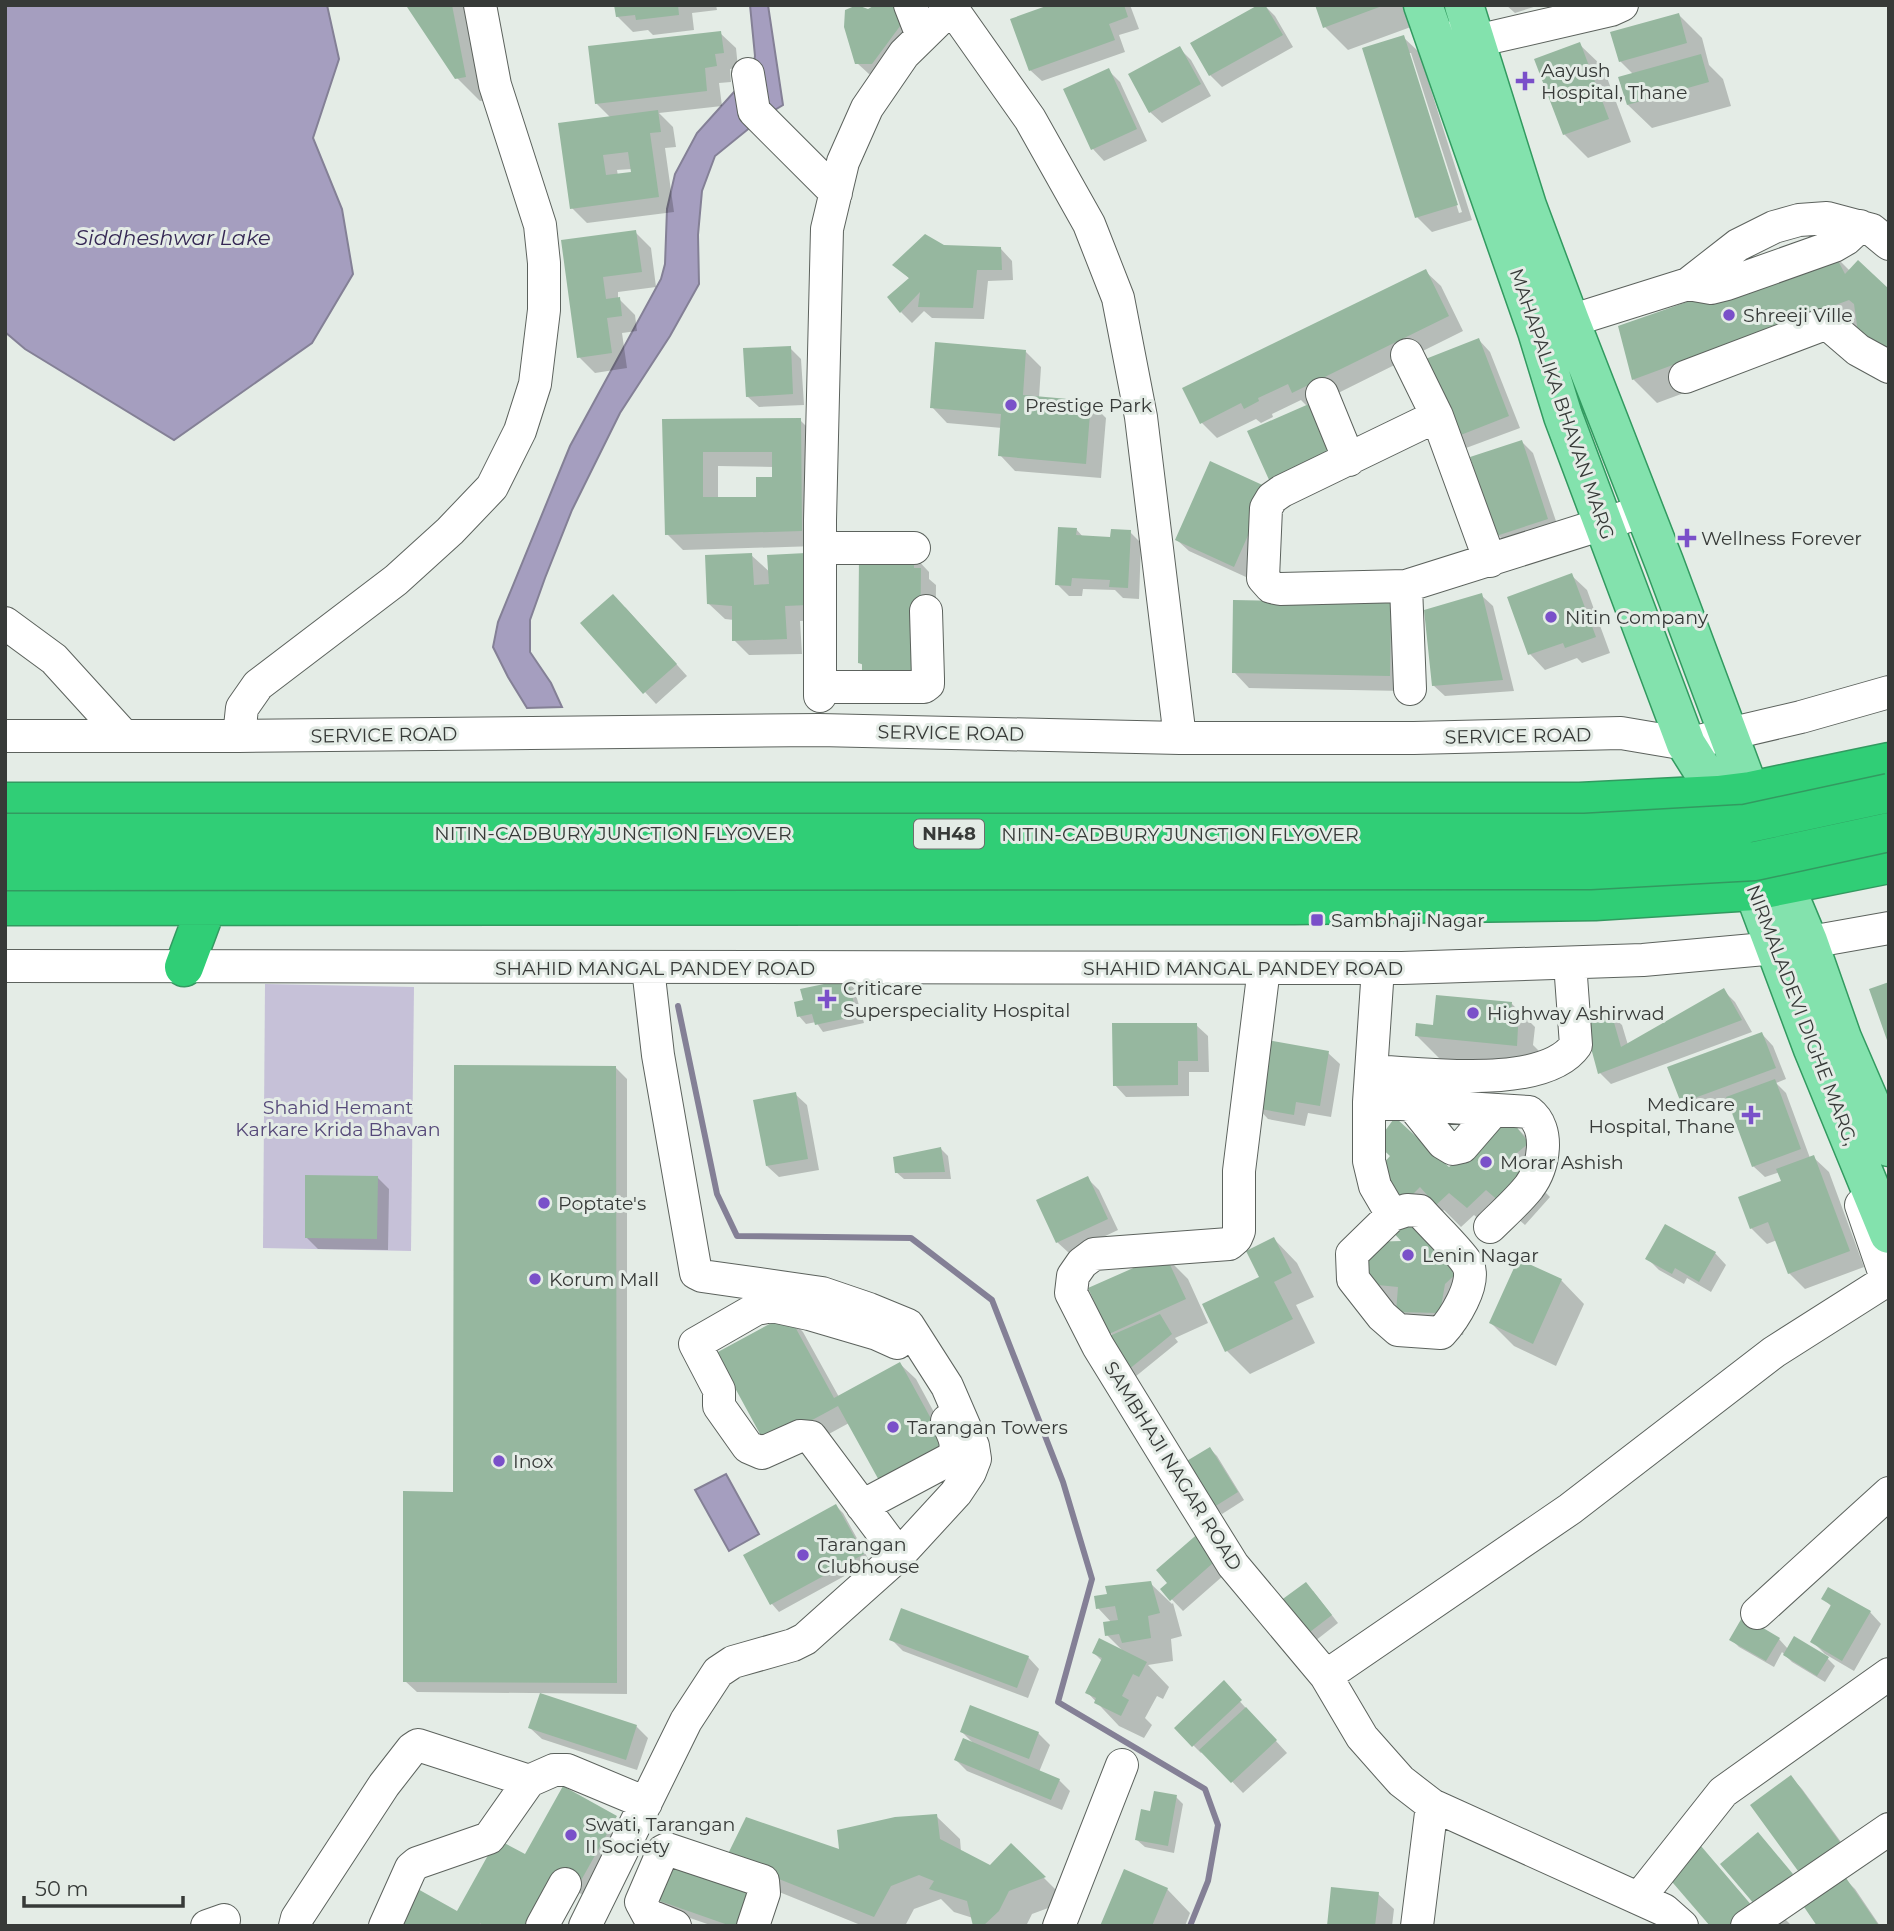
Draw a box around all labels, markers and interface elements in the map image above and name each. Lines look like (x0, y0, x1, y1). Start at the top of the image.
place label: Aayush Hospital, Thane (1541, 59, 1687, 104)
marker: Aayush Hospital, Thane (1515, 71, 1535, 91)
water label: Siddheshwar Lake (75, 225, 271, 250)
street label: MAHAPALIKA BHAVAN MARG (1505, 265, 1619, 543)
place label: Shreeji Ville (1743, 304, 1853, 327)
marker: Shreeji Ville (1721, 307, 1737, 323)
place label: Prestige Park (1025, 394, 1153, 417)
marker: Prestige Park (1003, 397, 1019, 413)
place label: Wellness Forever (1701, 527, 1862, 550)
marker: Wellness Forever (1679, 530, 1695, 546)
place label: Nitin Company (1565, 606, 1709, 629)
marker: Nitin Company (1543, 609, 1559, 625)
street label: SERVICE ROAD (877, 720, 1025, 746)
street label: SERVICE ROAD (310, 722, 458, 748)
street label: SERVICE ROAD (1444, 723, 1592, 749)
road number: NH48 (914, 820, 984, 848)
street label: NITIN-CADBURY JUNCTION FLYOVER (434, 822, 792, 845)
street label: NITIN-CADBURY JUNCTION FLYOVER (1001, 823, 1359, 846)
street label: NIRMALADEVI DIGHE MARG, (1742, 882, 1862, 1148)
place label: Sambhaji Nagar (1331, 909, 1485, 932)
marker: Sambhaji Nagar (1309, 912, 1325, 928)
street label: SHAHID MANGAL PANDEY ROAD (495, 957, 815, 980)
street label: SHAHID MANGAL PANDEY ROAD (1083, 957, 1403, 980)
place label: Criticare Superspeciality Hospital (843, 977, 1070, 1022)
marker: Criticare Superspeciality Hospital (817, 989, 837, 1009)
place label: Highway Ashirwad (1487, 1002, 1665, 1025)
marker: Highway Ashirwad (1465, 1005, 1481, 1021)
place label: Medicare Hospital, Thane (1589, 1093, 1735, 1138)
park label: Shahid Hemant Karkare Krida Bhavan (235, 1096, 441, 1141)
marker: Medicare Hospital, Thane (1741, 1105, 1761, 1125)
place label: Morar Ashish (1500, 1151, 1624, 1174)
marker: Morar Ashish (1478, 1154, 1494, 1170)
place label: Poptate's (558, 1192, 646, 1215)
marker: Poptate's (536, 1195, 552, 1211)
place label: Lenin Nagar (1422, 1244, 1539, 1267)
marker: Lenin Nagar (1400, 1247, 1416, 1263)
place label: Korum Mall (549, 1268, 659, 1291)
marker: Korum Mall (527, 1271, 543, 1287)
street label: SAMBHAJI NAGAR ROAD (1099, 1357, 1247, 1575)
place label: Tarangan Towers (907, 1416, 1068, 1439)
marker: Tarangan Towers (885, 1419, 901, 1435)
place label: Inox (513, 1450, 553, 1473)
marker: Inox (491, 1453, 507, 1469)
place label: Tarangan Clubhouse (817, 1533, 920, 1578)
marker: Tarangan Clubhouse (795, 1547, 811, 1563)
place label: Swati, Tarangan II Society (585, 1813, 735, 1858)
marker: Swati, Tarangan II Society (563, 1827, 579, 1843)
scale bar (24, 1864, 184, 1908)
text: 50 m (35, 1876, 89, 1901)

